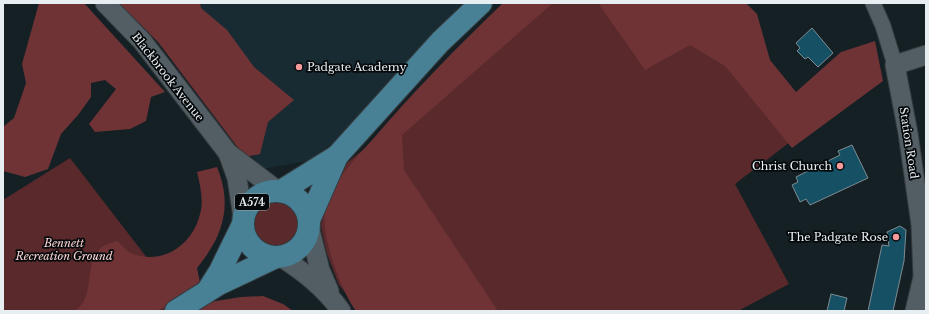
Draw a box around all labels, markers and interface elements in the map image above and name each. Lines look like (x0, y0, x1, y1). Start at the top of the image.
street label: Blackbrook Avenue (129, 30, 207, 124)
place label: Padgate Academy (307, 60, 406, 74)
marker: Padgate Academy (294, 62, 304, 72)
street label: Station Road (896, 106, 922, 180)
place label: Christ Church (752, 159, 832, 173)
marker: Christ Church (835, 161, 845, 171)
road number: A574 (235, 194, 269, 210)
place label: The Padgate Rose (788, 230, 888, 244)
marker: The Padgate Rose (891, 232, 901, 242)
park label: Bennett Recreation Ground (14, 236, 113, 263)

